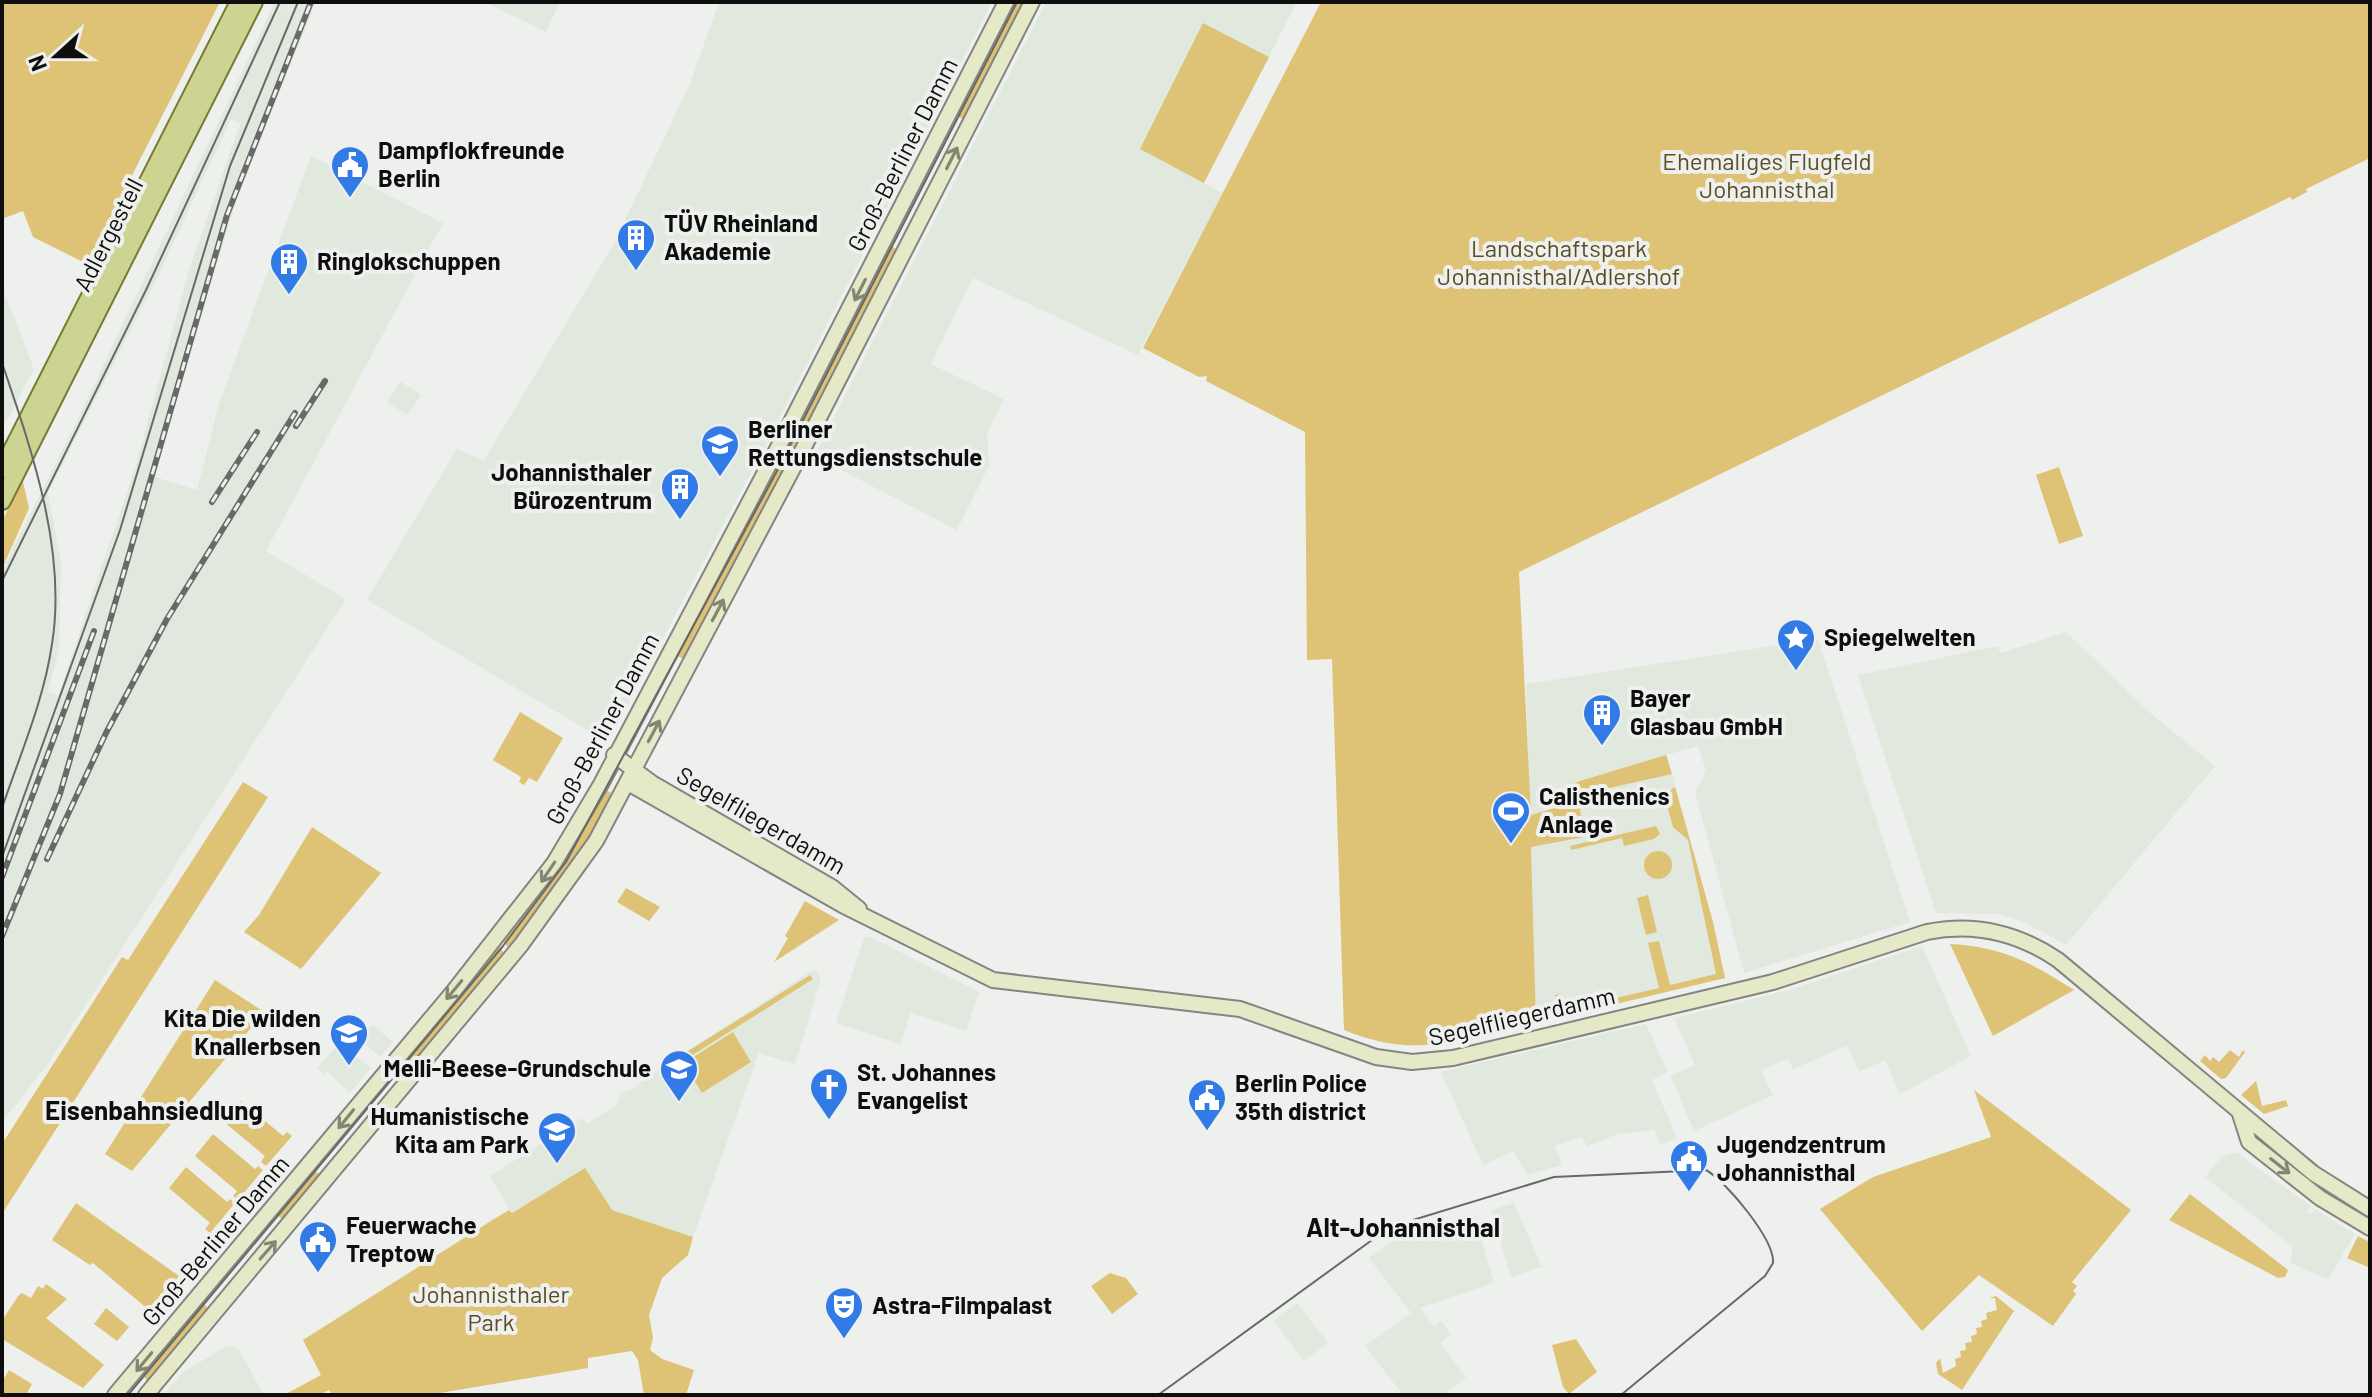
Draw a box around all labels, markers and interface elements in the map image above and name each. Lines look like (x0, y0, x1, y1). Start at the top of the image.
north arrow (16, 16, 96, 96)
text: N (22, 52, 51, 75)
street label: Groß-Berliner Damm (840, 53, 963, 256)
place label: Dampflokfreunde Berlin (378, 135, 565, 192)
public building icon: Dampflokfreunde Berlin (329, 144, 371, 199)
one-way arrow (945, 146, 961, 170)
park label: Ehemaliges Flugfeld Johannisthal (1662, 146, 1872, 203)
street label: Adlergestell (67, 173, 149, 296)
place label: TÜV Rheinland Akademie (664, 208, 818, 265)
building icon: TÜV Rheinland Akademie (615, 217, 657, 272)
park label: Landschaftspark Johannisthal/Adlershof (1438, 233, 1680, 290)
building icon: Ringlokschuppen (268, 241, 310, 296)
place label: Ringlokschuppen (317, 246, 501, 275)
one-way arrow (851, 277, 867, 301)
place label: Berliner Rettungsdienstschule (748, 414, 982, 471)
school or university icon: Berliner Rettungsdienstschule (699, 423, 741, 478)
place label: Johannisthaler Bürozentrum (491, 457, 652, 514)
building icon: Johannisthaler Bürozentrum (659, 466, 701, 521)
one-way arrow (711, 599, 727, 622)
place icon: Spiegelwelten (1775, 617, 1817, 672)
place label: Spiegelwelten (1824, 622, 1976, 651)
street label: Groß-Berliner Damm (539, 627, 665, 829)
place label: Bayer Glasbau GmbH (1630, 683, 1783, 740)
building icon: Bayer Glasbau GmbH (1581, 692, 1623, 747)
one-way arrow (647, 719, 663, 743)
street label: Segelfliegerdamm (672, 760, 851, 880)
place label: Calisthenics Anlage (1539, 781, 1670, 838)
sports icon: Calisthenics Anlage (1490, 790, 1532, 845)
one-way arrow (540, 860, 556, 882)
one-way arrow (445, 979, 463, 1000)
street label: Segelfliegerdamm (1426, 980, 1618, 1051)
place label: Kita Die wilden Knallerbsen (164, 1003, 321, 1060)
school or university icon: Kita Die wilden Knallerbsen (328, 1012, 370, 1067)
school or university icon: Melli-Beese-Grundschule (658, 1048, 700, 1103)
place label: Melli-Beese-Grundschule (383, 1053, 651, 1082)
place label: St. Johannes Evangelist (857, 1057, 996, 1114)
church icon: St. Johannes Evangelist (808, 1066, 850, 1121)
place label: Berlin Police 35th district (1235, 1068, 1367, 1125)
public building icon: Berlin Police 35th district (1186, 1077, 1228, 1132)
district label: Eisenbahnsiedlung (45, 1094, 263, 1125)
place label: Humanistische Kita am Park (371, 1101, 529, 1158)
one-way arrow (338, 1109, 356, 1130)
school or university icon: Humanistische Kita am Park (536, 1110, 578, 1165)
place label: Jugendzentrum Johannisthal (1717, 1129, 1886, 1186)
public building icon: Jugendzentrum Johannisthal (1668, 1138, 1710, 1193)
street label: Groß-Berliner Damm (135, 1149, 294, 1331)
one-way arrow (2269, 1158, 2290, 1175)
place label: Feuerwache Treptow (346, 1210, 477, 1267)
district label: Alt-Johannisthal (1306, 1211, 1500, 1242)
public building icon: Feuerwache Treptow (297, 1219, 339, 1274)
one-way arrow (258, 1240, 276, 1261)
park label: Johannisthaler Park (413, 1279, 570, 1336)
theatre icon: Astra-Filmpalast (823, 1285, 865, 1340)
place label: Astra-Filmpalast (872, 1290, 1052, 1319)
one-way arrow (135, 1351, 153, 1371)

